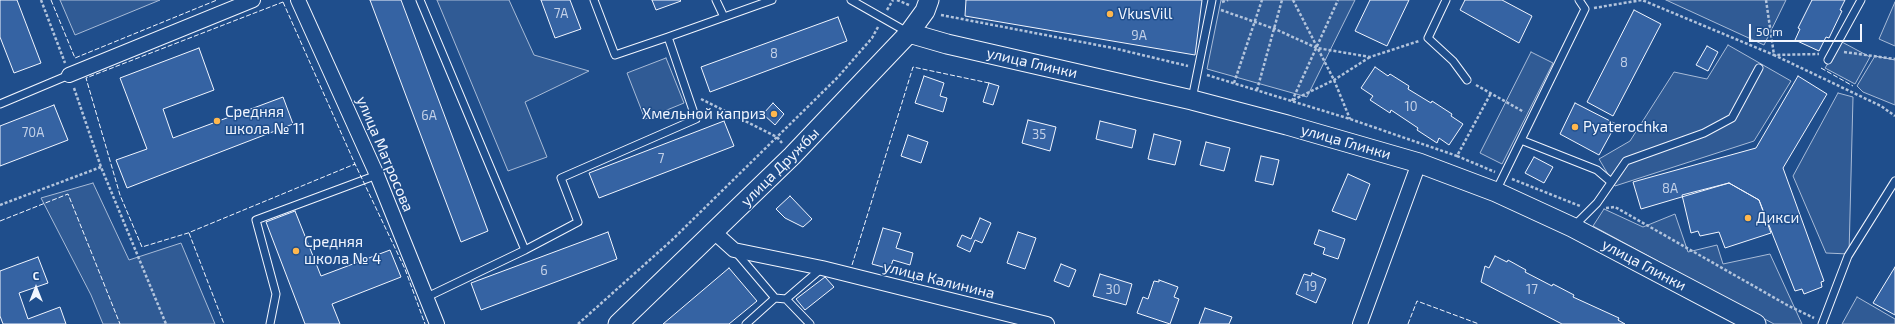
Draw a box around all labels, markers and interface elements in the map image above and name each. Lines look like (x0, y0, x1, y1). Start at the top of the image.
place label: VkusVill (1118, 5, 1172, 23)
house number: 7А (554, 6, 568, 22)
marker: VkusVill (1105, 9, 1115, 19)
scale bar (1751, 16, 1864, 42)
text: 50 m (1756, 24, 1783, 38)
house number: 9А (1131, 28, 1147, 44)
street label: улица Глинки (985, 44, 1079, 82)
house number: 8 (770, 46, 778, 62)
house number: 8 (1620, 55, 1628, 71)
street label: улица Матросова (353, 94, 417, 214)
house number: 10 (1404, 99, 1418, 115)
place label: Средняя школа № 11 (225, 103, 305, 138)
place label: Хмельной каприз (642, 105, 766, 123)
house number: 6А (421, 108, 437, 124)
marker: Хмельной каприз (769, 109, 779, 119)
marker: Средняя школа № 11 (212, 116, 222, 126)
place label: Pyaterochka (1583, 118, 1668, 136)
street label: улица Глинки (1299, 121, 1393, 163)
marker: Pyaterochka (1570, 122, 1580, 132)
street label: улица Дружбы (737, 124, 823, 210)
house number: 70А (22, 125, 44, 141)
house number: 35 (1032, 127, 1046, 143)
house number: 7 (658, 151, 664, 167)
house number: 8А (1662, 181, 1678, 197)
place label: Дикси (1756, 209, 1799, 227)
marker: Дикси (1743, 213, 1753, 223)
place label: Средняя школа № 4 (304, 233, 381, 268)
street label: улица Глинки (1599, 235, 1689, 295)
marker: Средняя школа № 4 (291, 246, 301, 256)
street label: улица Калинина (881, 257, 997, 303)
house number: 6 (540, 263, 548, 279)
north arrow (16, 268, 56, 308)
text: С (33, 269, 39, 282)
house number: 19 (1305, 279, 1317, 295)
house number: 30 (1105, 282, 1121, 298)
house number: 17 (1526, 282, 1538, 298)

